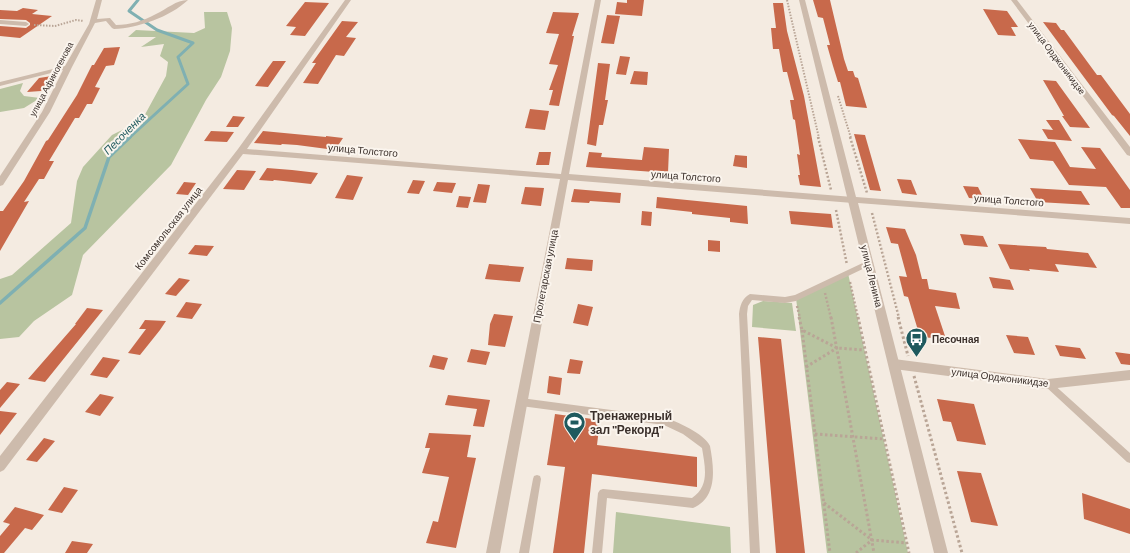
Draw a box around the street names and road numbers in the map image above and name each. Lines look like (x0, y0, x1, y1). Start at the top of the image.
street label: улица Орджоникидзе (1026, 20, 1088, 96)
street label: улица Афиногенова (27, 40, 75, 118)
street label: улица Толстого (328, 141, 399, 159)
street label: улица Толстого (651, 168, 722, 184)
street label: Комсомольская улица (132, 184, 204, 272)
street label: улица Толстого (974, 192, 1045, 208)
street label: Пролетарская улица (530, 228, 560, 324)
street label: улица Ленина (858, 244, 886, 309)
street label: улица Орджоникидзе (951, 365, 1050, 389)

